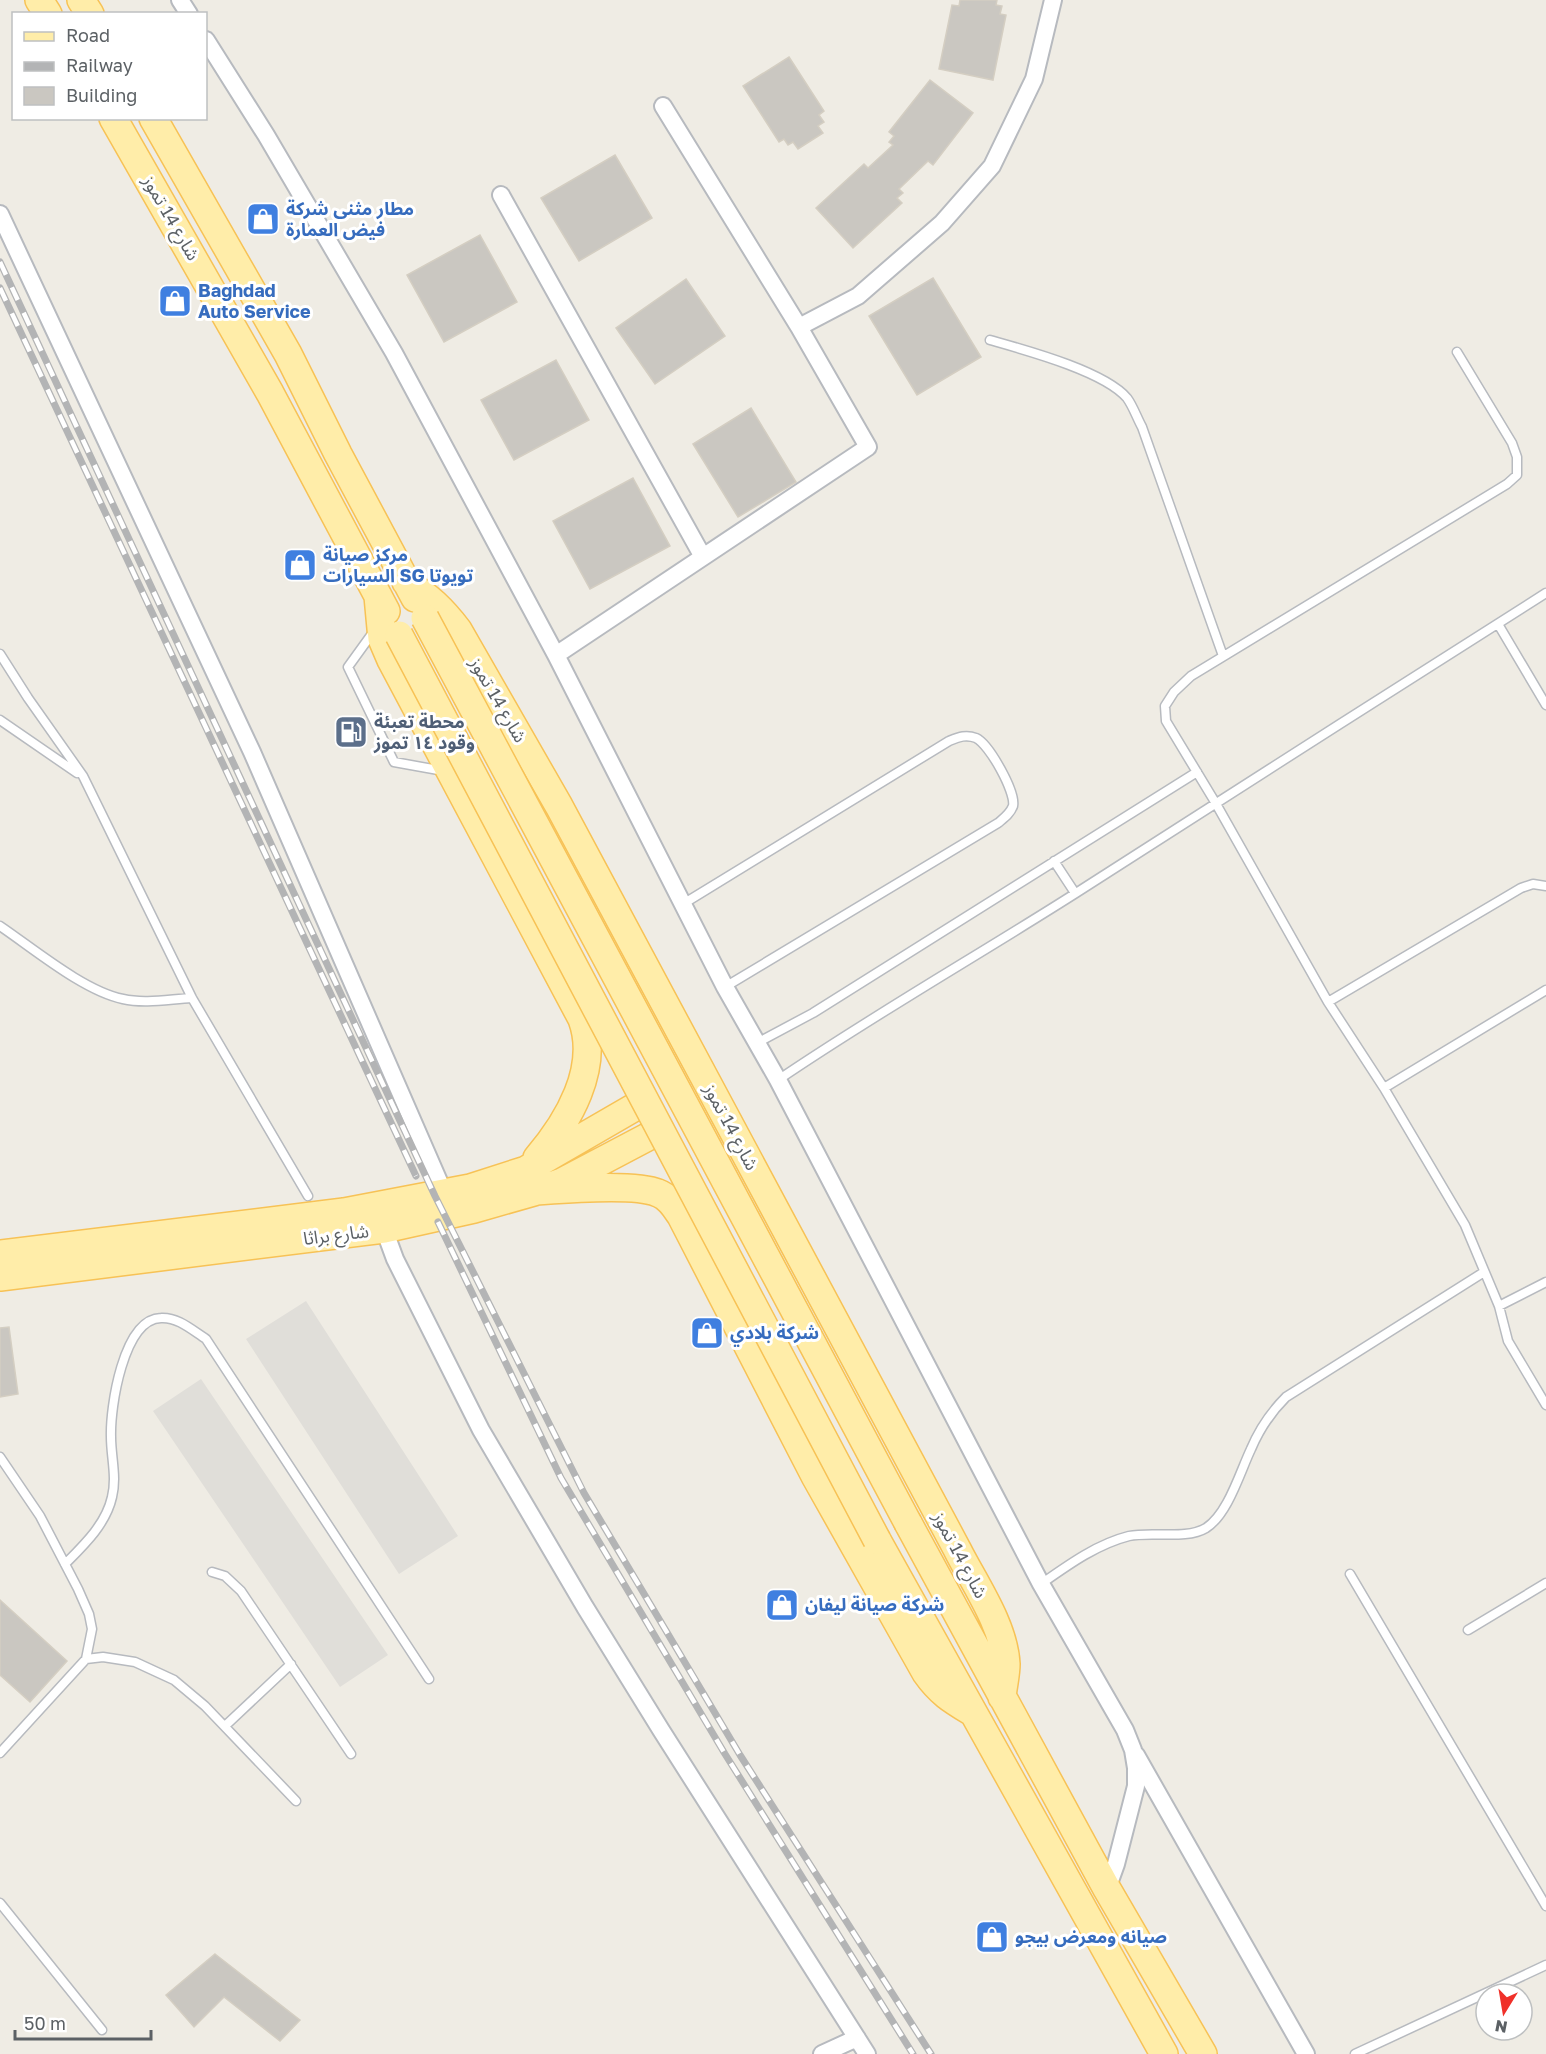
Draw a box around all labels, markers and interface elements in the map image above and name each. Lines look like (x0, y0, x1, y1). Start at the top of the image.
legend (12, 12, 207, 120)
text: Road (66, 24, 110, 46)
text: Railway (66, 54, 133, 76)
text: Building (66, 84, 137, 106)
street label: شارع 14 تموز (135, 170, 205, 266)
place label: مطار مثنى شركة فيض العمارة (286, 197, 414, 241)
shop icon: مطار مثنى شركة فيض العمارة (245, 201, 281, 237)
place label: Baghdad Auto Service (198, 279, 311, 322)
shop icon: Baghdad Auto Service (157, 283, 193, 319)
place label: مركز صيانة السيارات SG تويوتا (323, 543, 474, 587)
shop icon: مركز صيانة السيارات SG تويوتا (282, 547, 318, 583)
street label: شارع 14 تموز (462, 652, 532, 748)
place label: محطة تعبئة وقود ١٤ تموز (373, 710, 475, 754)
fuel station icon: محطة تعبئة وقود ١٤ تموز (333, 714, 369, 750)
street label: شارع 14 تموز (696, 1079, 764, 1175)
street label: شارع براثا (302, 1219, 370, 1253)
shop icon: شركة بلادي (689, 1315, 725, 1351)
place label: شركة بلادي (730, 1321, 819, 1347)
street label: شارع 14 تموز (925, 1507, 993, 1603)
shop icon: شركة صيانة ليفان (764, 1587, 800, 1623)
place label: شركة صيانة ليفان (805, 1593, 944, 1616)
shop icon: صيانه ومعرض بيجو (974, 1919, 1010, 1955)
place label: صيانه ومعرض بيجو (1015, 1925, 1167, 1948)
north arrow (1474, 1982, 1534, 2042)
scale bar (15, 2003, 152, 2041)
text: 50 m (24, 2012, 66, 2034)
text: N (1493, 2016, 1509, 2038)

